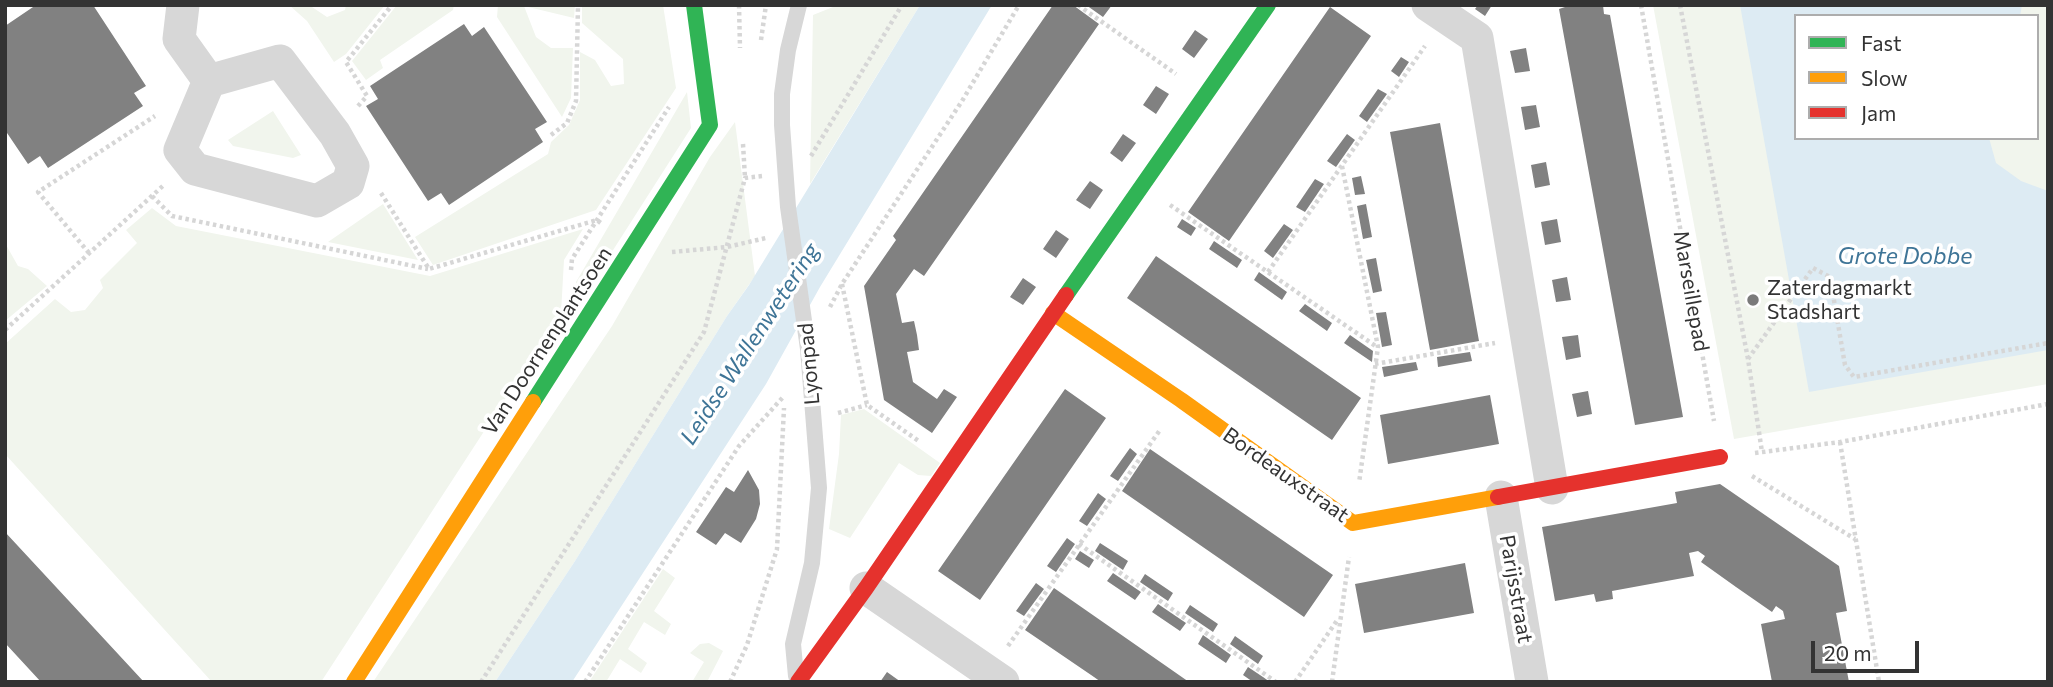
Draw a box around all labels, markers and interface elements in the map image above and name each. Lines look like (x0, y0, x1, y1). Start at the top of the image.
legend (1794, 14, 2039, 140)
text: Fast (1861, 30, 1902, 55)
text: Slow (1861, 65, 1908, 90)
text: Jam (1861, 100, 1896, 125)
street label: Marseillepad (1668, 229, 1714, 353)
water label: Leidse Wallenwetering (675, 238, 825, 450)
street label: Van Doornenplantsoen (477, 242, 617, 440)
water label: Grote Dobbe (1838, 242, 1972, 270)
place label: Zaterdagmarkt Stadshart (1767, 275, 1912, 325)
marker: Zaterdagmarkt Stadshart (1745, 292, 1761, 308)
street label: Lyonpad (793, 322, 825, 406)
street label: Bordeauxstraat (1218, 422, 1354, 528)
street label: Parijsstraat (1494, 533, 1538, 645)
scale bar (1815, 628, 1924, 672)
text: 20 m (1824, 640, 1872, 665)

